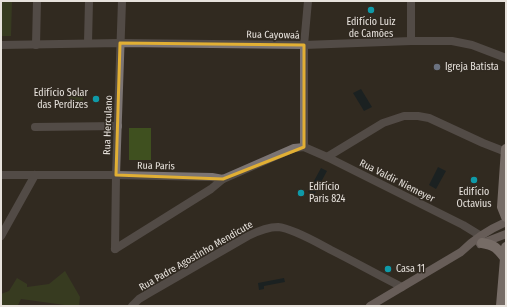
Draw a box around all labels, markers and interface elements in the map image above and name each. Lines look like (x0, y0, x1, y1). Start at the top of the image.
marker: Edifício Luiz de Camões (366, 5, 376, 15)
place label: Edifício Luiz de Camões (347, 15, 396, 40)
street label: Rua Cayowaá (246, 29, 300, 41)
place label: Igreja Batista (445, 61, 499, 73)
marker: Igreja Batista (432, 62, 442, 72)
place label: Edifício Solar das Perdizes (34, 86, 88, 111)
marker: Edifício Solar das Perdizes (91, 94, 101, 104)
street label: Rua Herculano (101, 95, 115, 155)
street label: Rua Valdir Niemeyer (357, 157, 437, 205)
street label: Rua Paris (137, 160, 175, 172)
marker: Edifício Octavius (469, 175, 479, 185)
place label: Edifício Paris 824 (309, 180, 345, 205)
place label: Edifício Octavius (457, 185, 491, 210)
marker: Edifício Paris 824 (296, 188, 306, 198)
street label: Rua Padre Agostinho Mendicute (137, 218, 255, 294)
place label: Casa 11 (396, 263, 425, 275)
marker: Casa 11 (383, 264, 393, 274)

